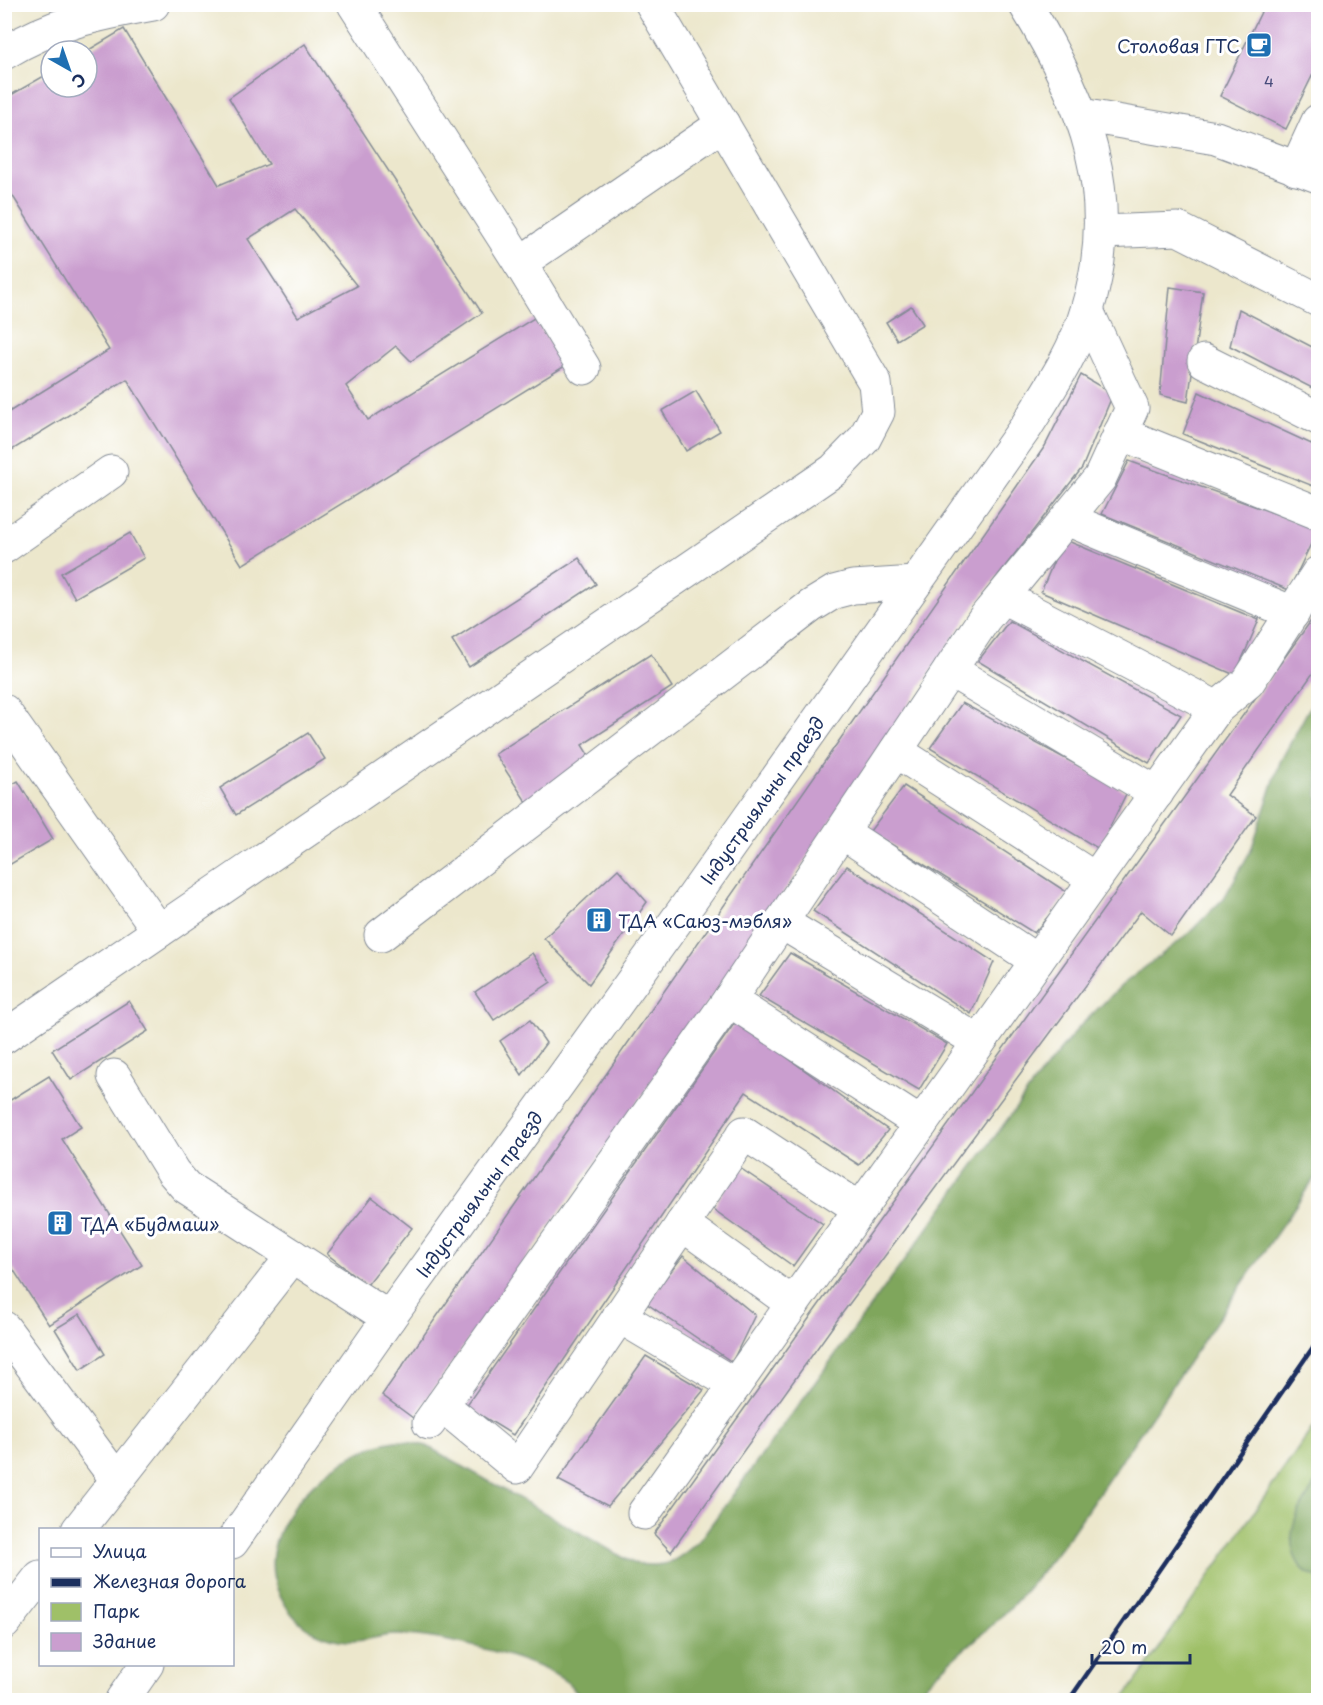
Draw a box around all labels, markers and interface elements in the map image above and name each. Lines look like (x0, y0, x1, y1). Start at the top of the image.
cafe icon: Столовая ГТС (1244, 30, 1274, 60)
place label: Столовая ГТС (1117, 32, 1240, 59)
north arrow (39, 39, 99, 99)
text: С (67, 68, 92, 94)
house number: 4 (1264, 69, 1274, 92)
street label: Індустрыяльны праезд (694, 710, 830, 890)
building icon: ТДА «Саюз-мэбля» (584, 905, 614, 935)
place label: ТДА «Саюз-мэбля» (618, 907, 792, 934)
street label: Індустрыяльны праезд (409, 1105, 549, 1283)
building icon: ТДА «Будмаш» (45, 1208, 75, 1238)
place label: ТДА «Будмаш» (80, 1210, 219, 1237)
legend (39, 1528, 234, 1666)
text: Улица (93, 1537, 147, 1564)
text: Железная дорога (93, 1567, 247, 1594)
text: Парк (93, 1597, 140, 1624)
text: Здание (93, 1627, 156, 1654)
scale bar (1092, 1627, 1190, 1665)
text: 20 m (1101, 1633, 1147, 1660)

